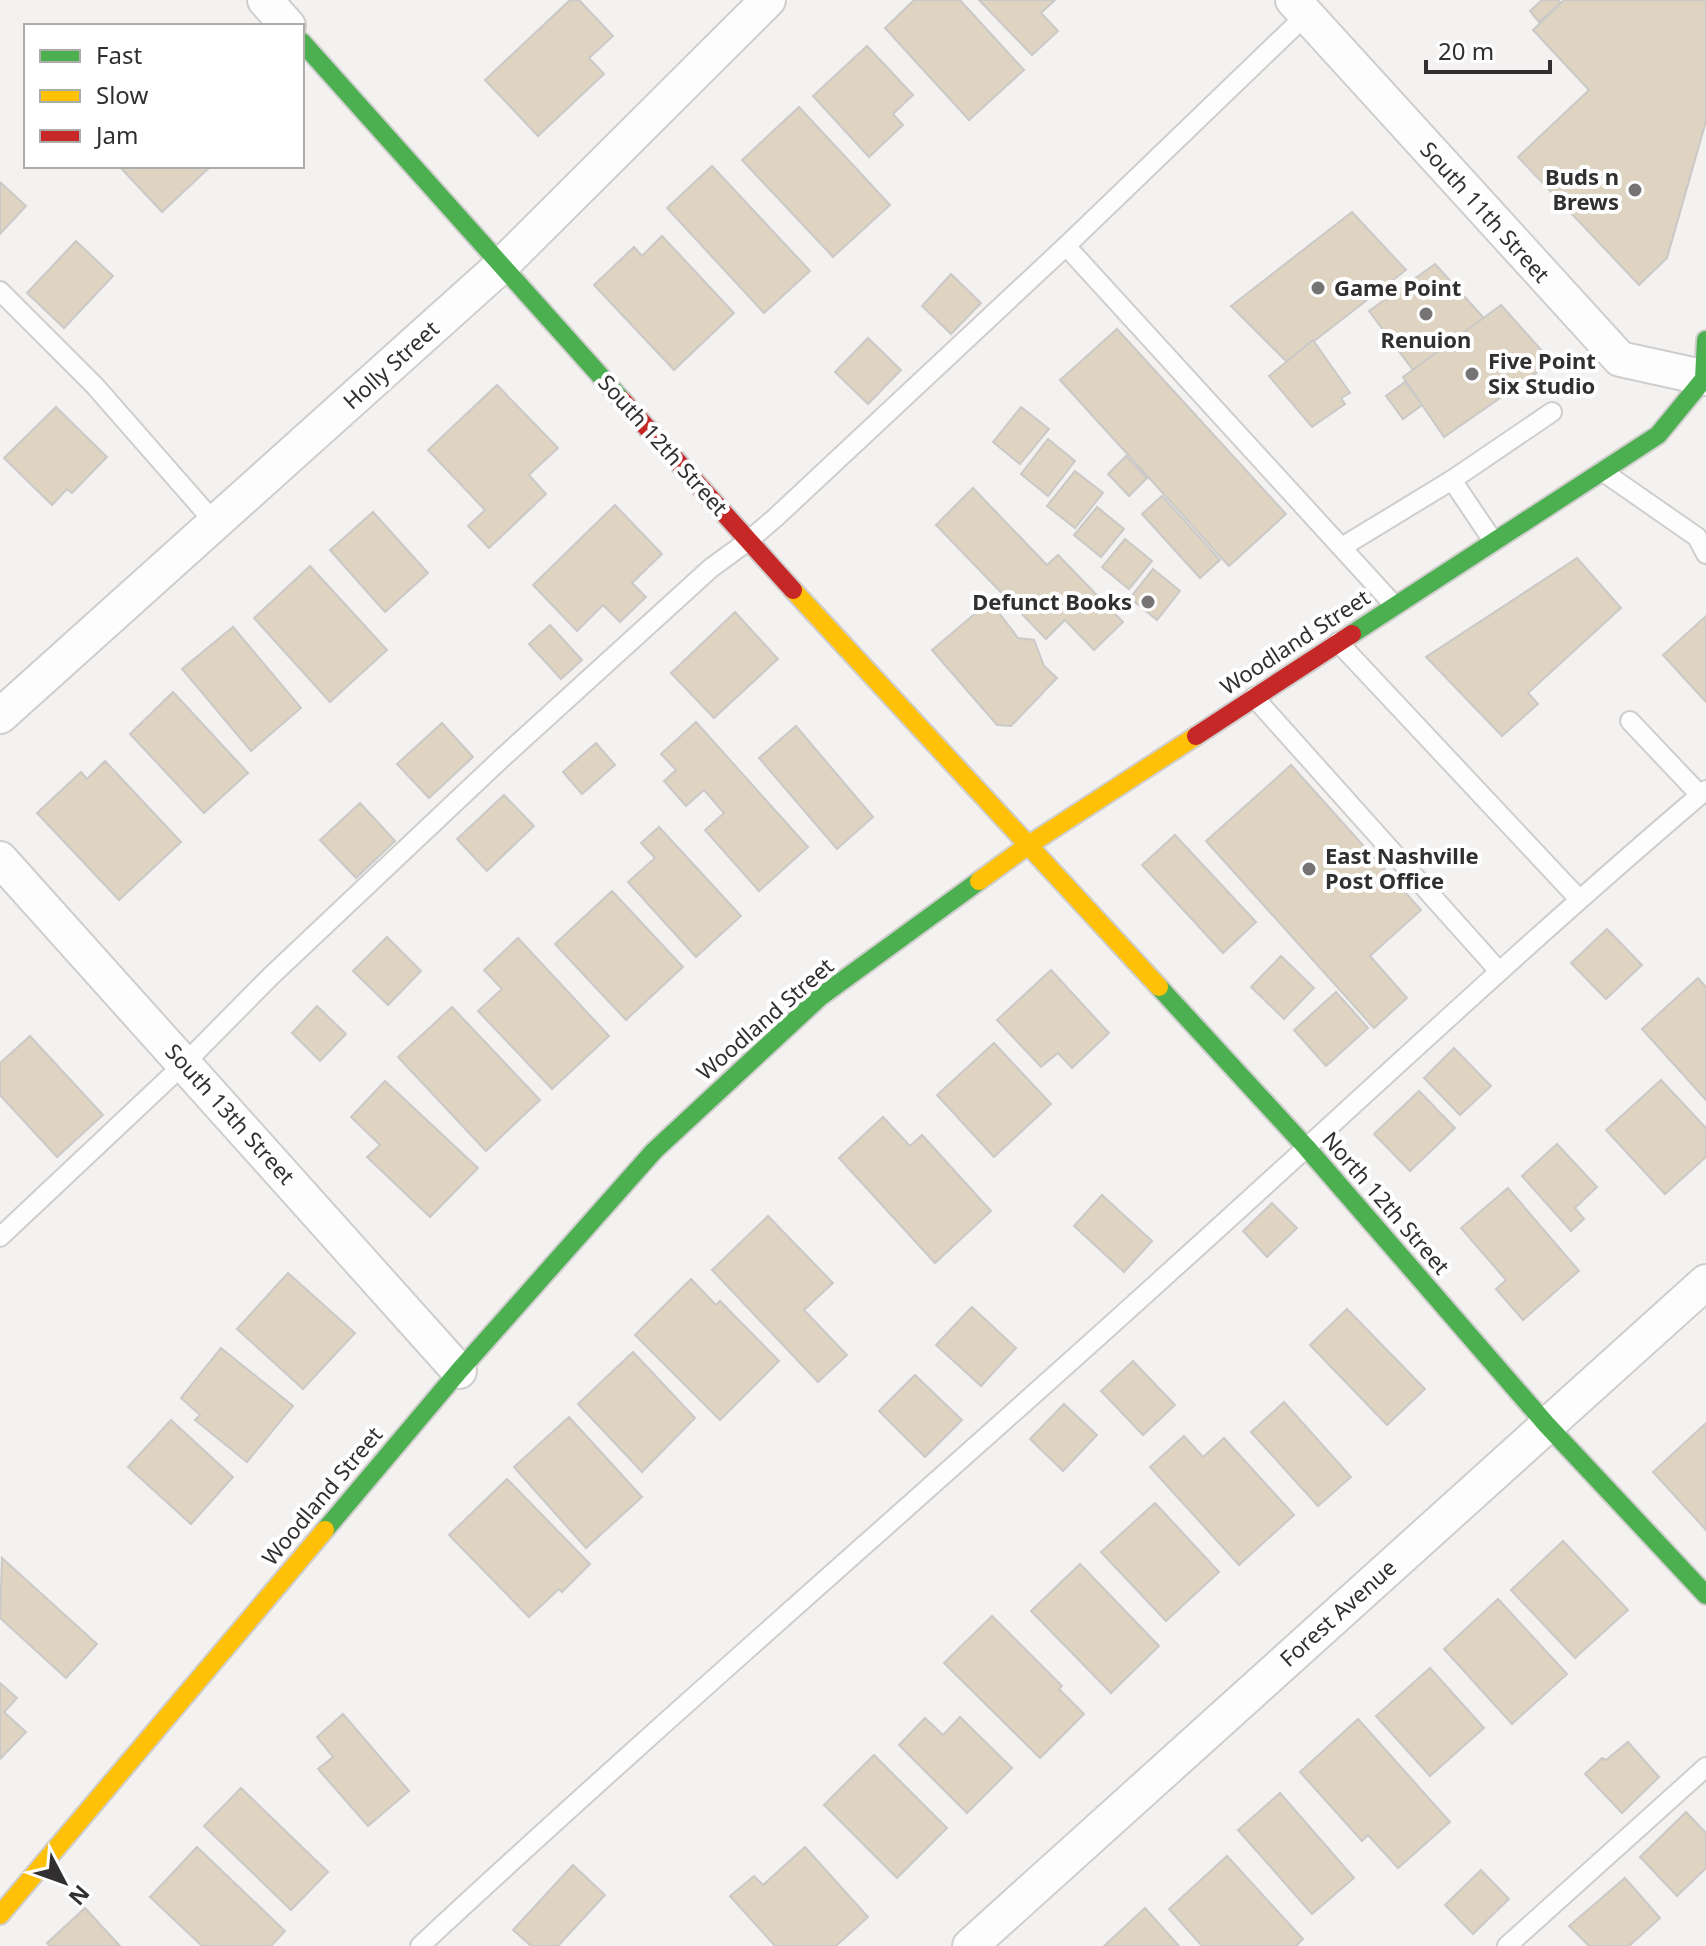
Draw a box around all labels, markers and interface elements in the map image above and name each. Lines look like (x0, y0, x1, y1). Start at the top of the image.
legend (24, 24, 304, 168)
scale bar (1426, 24, 1550, 74)
text: 20 m (1438, 34, 1494, 67)
text: Fast (96, 38, 142, 71)
text: Slow (96, 78, 148, 111)
text: Jam (94, 118, 138, 151)
street label: South 11th Street (1414, 134, 1557, 288)
place label: Buds n Brews (1545, 161, 1619, 216)
marker: Buds n Brews (1626, 181, 1644, 199)
place label: Game Point (1334, 272, 1461, 302)
marker: Game Point (1309, 279, 1327, 297)
marker: Renuion (1417, 305, 1435, 323)
street label: Holly Street (336, 313, 445, 415)
place label: Renuion (1381, 324, 1471, 354)
place label: Five Point Six Studio (1488, 345, 1596, 400)
marker: Five Point Six Studio (1463, 365, 1481, 383)
street label: South 12th Street (592, 367, 735, 521)
street label: Woodland Street (1214, 582, 1375, 701)
place label: Defunct Books (972, 586, 1132, 616)
marker: Defunct Books (1139, 593, 1157, 611)
place label: East Nashville Post Office (1325, 840, 1479, 895)
marker: East Nashville Post Office (1300, 860, 1318, 878)
street label: Woodland Street (689, 950, 839, 1086)
street label: South 13th Street (159, 1036, 302, 1190)
street label: North 12th Street (1316, 1124, 1457, 1280)
street label: Woodland Street (254, 1420, 388, 1571)
street label: Forest Avenue (1273, 1552, 1402, 1673)
north arrow (24, 1842, 104, 1922)
text: N (63, 1879, 97, 1912)

